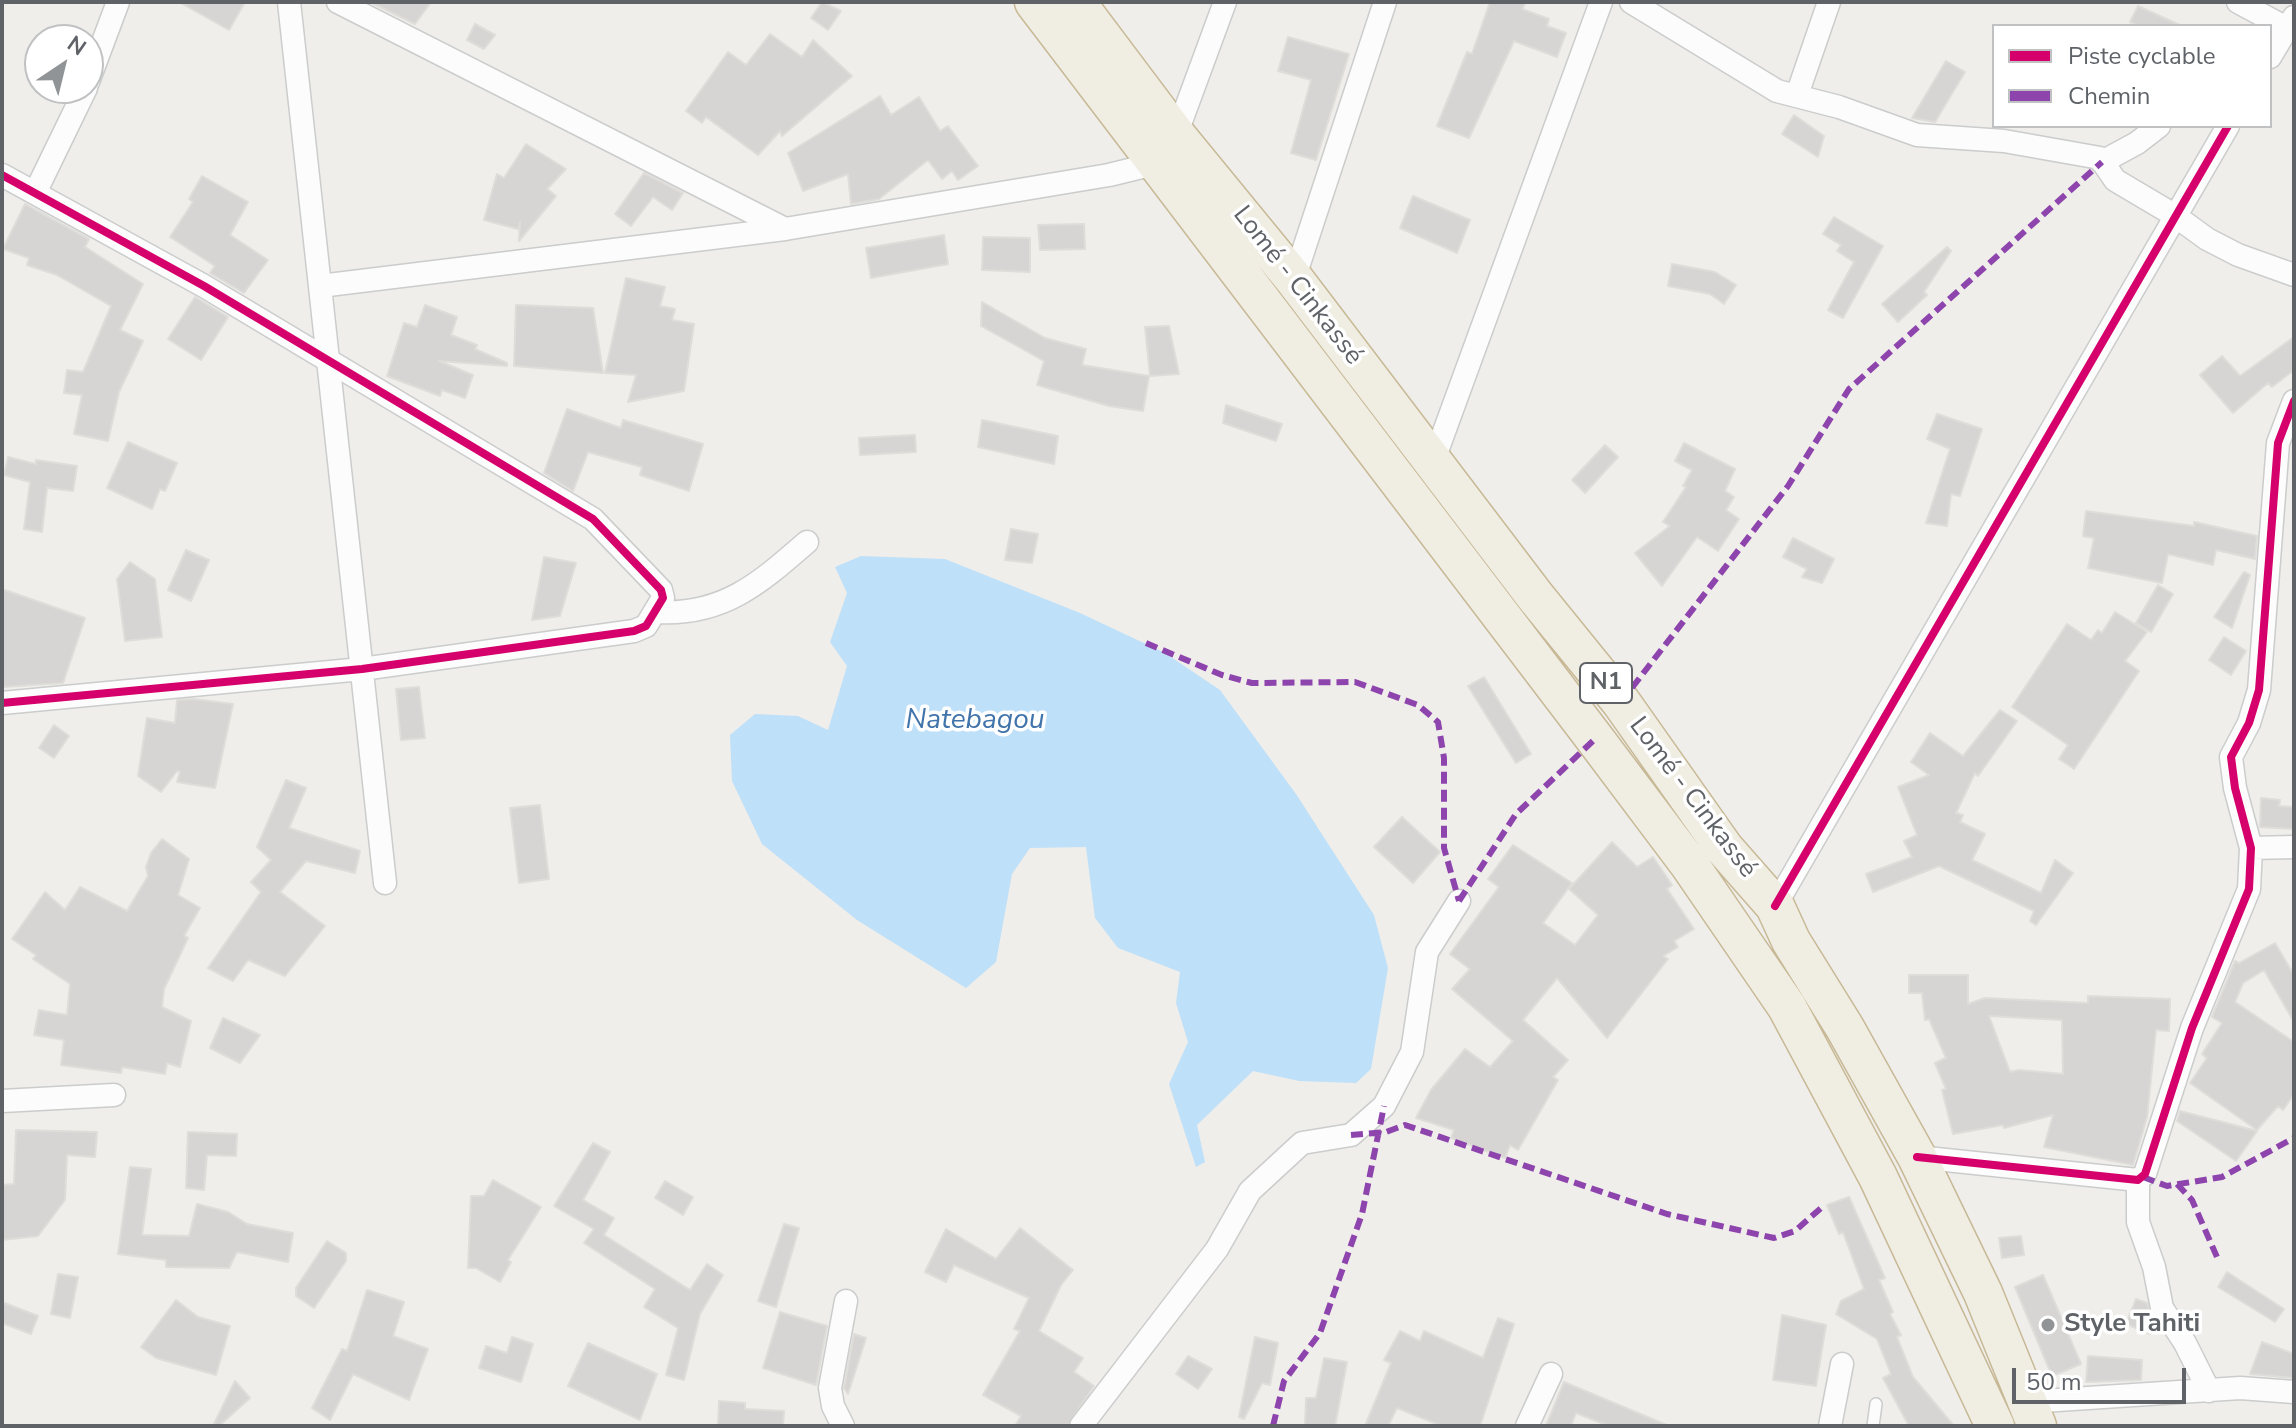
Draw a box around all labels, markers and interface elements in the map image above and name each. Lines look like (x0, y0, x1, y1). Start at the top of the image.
north arrow (24, 24, 104, 104)
legend (1992, 24, 2272, 128)
text: N (61, 29, 92, 63)
text: Piste cyclable (2068, 40, 2215, 72)
text: Chemin (2068, 80, 2150, 112)
street label: Lomé - Cinkassé (1225, 200, 1369, 372)
road number: N1 (1580, 663, 1632, 703)
water label: Natebagou (906, 704, 1044, 738)
street label: Lomé - Cinkassé (1622, 712, 1762, 884)
place label: Style Tahiti (2064, 1309, 2200, 1341)
marker: Style Tahiti (2039, 1316, 2057, 1334)
scale bar (2016, 1352, 2190, 1402)
text: 50 m (2026, 1366, 2082, 1398)

